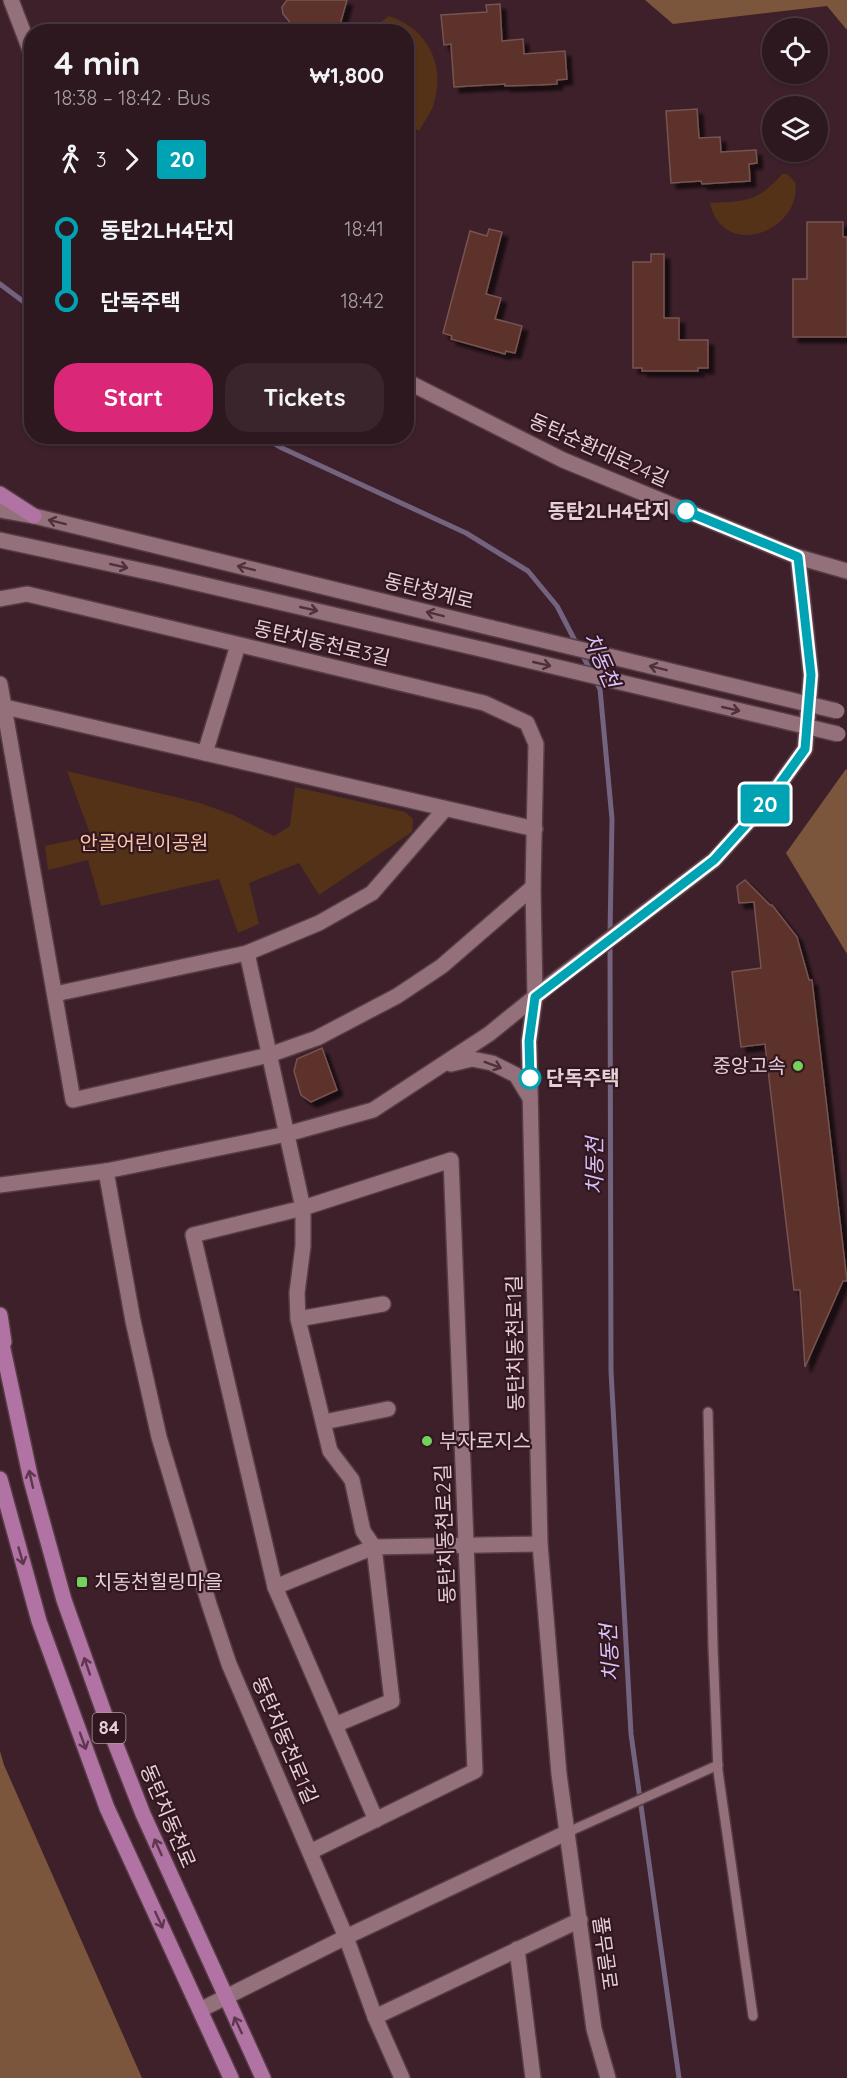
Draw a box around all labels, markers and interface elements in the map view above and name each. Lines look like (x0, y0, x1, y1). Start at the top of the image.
map controls (762, 18, 828, 162)
button: locate (762, 18, 828, 84)
text: 4 min (54, 42, 141, 83)
text: ₩1,800 (310, 61, 384, 89)
text: 18:38 – 18:42 · Bus (54, 85, 211, 110)
button: layers (762, 96, 828, 162)
icon: walk (54, 143, 87, 176)
icon: forward (115, 143, 148, 176)
text: 20 (169, 146, 194, 172)
text: 3 (96, 147, 106, 172)
text: 동탄2LH4단지 (100, 216, 235, 244)
text: 18:41 (344, 216, 384, 241)
text: 단독주택 (100, 288, 181, 316)
text: 18:42 (340, 288, 384, 313)
button: Start (54, 363, 213, 432)
button: Tickets (225, 363, 384, 432)
street label: 동탄순환대로24길 (526, 408, 673, 491)
place label: 동탄2LH4단지 (548, 498, 670, 523)
marker: 동탄2LH4단지 (675, 500, 697, 522)
one-way arrow (47, 515, 66, 527)
one-way arrow (109, 560, 128, 572)
one-way arrow (237, 561, 256, 573)
street label: 동탄청계로 (381, 567, 477, 614)
one-way arrow (299, 604, 318, 616)
one-way arrow (426, 608, 445, 620)
street label: 동탄치동천로3길 (251, 615, 393, 670)
water label: 치동천 (578, 628, 627, 694)
one-way arrow (532, 658, 551, 670)
one-way arrow (648, 662, 667, 674)
one-way arrow (722, 703, 741, 715)
line badge: 20 (738, 784, 792, 824)
text: 20 (753, 791, 777, 817)
park label: 안골어린이공원 (80, 830, 208, 855)
place label: 중앙고속 (712, 1053, 786, 1078)
marker: 중앙고속 (791, 1059, 805, 1073)
one-way arrow (483, 1060, 502, 1071)
place label: 단독주택 (546, 1065, 620, 1090)
marker: 단독주택 (519, 1067, 541, 1089)
water label: 치동천 (581, 1134, 607, 1195)
street label: 동탄치동천로1길 (501, 1275, 528, 1411)
place label: 부자로지스 (439, 1428, 531, 1453)
marker: 부자로지스 (420, 1434, 434, 1448)
street label: 동탄치동천로2길 (430, 1464, 459, 1604)
one-way arrow (25, 1470, 37, 1489)
one-way arrow (15, 1546, 27, 1565)
place label: 치동천힐링마을 (94, 1569, 223, 1594)
marker: 치동천힐링마을 (75, 1575, 89, 1589)
water label: 치동천 (594, 1621, 624, 1683)
one-way arrow (81, 1657, 92, 1676)
street label: 동탄치동천로1길 (247, 1672, 324, 1807)
road number: 84 (92, 1713, 126, 1743)
one-way arrow (78, 1731, 89, 1750)
street label: 동탄치동천로 (135, 1760, 202, 1872)
one-way arrow (151, 1839, 163, 1857)
one-way arrow (153, 1911, 165, 1929)
street label: 풀무골로 (588, 1915, 623, 1991)
one-way arrow (232, 2017, 244, 2035)

